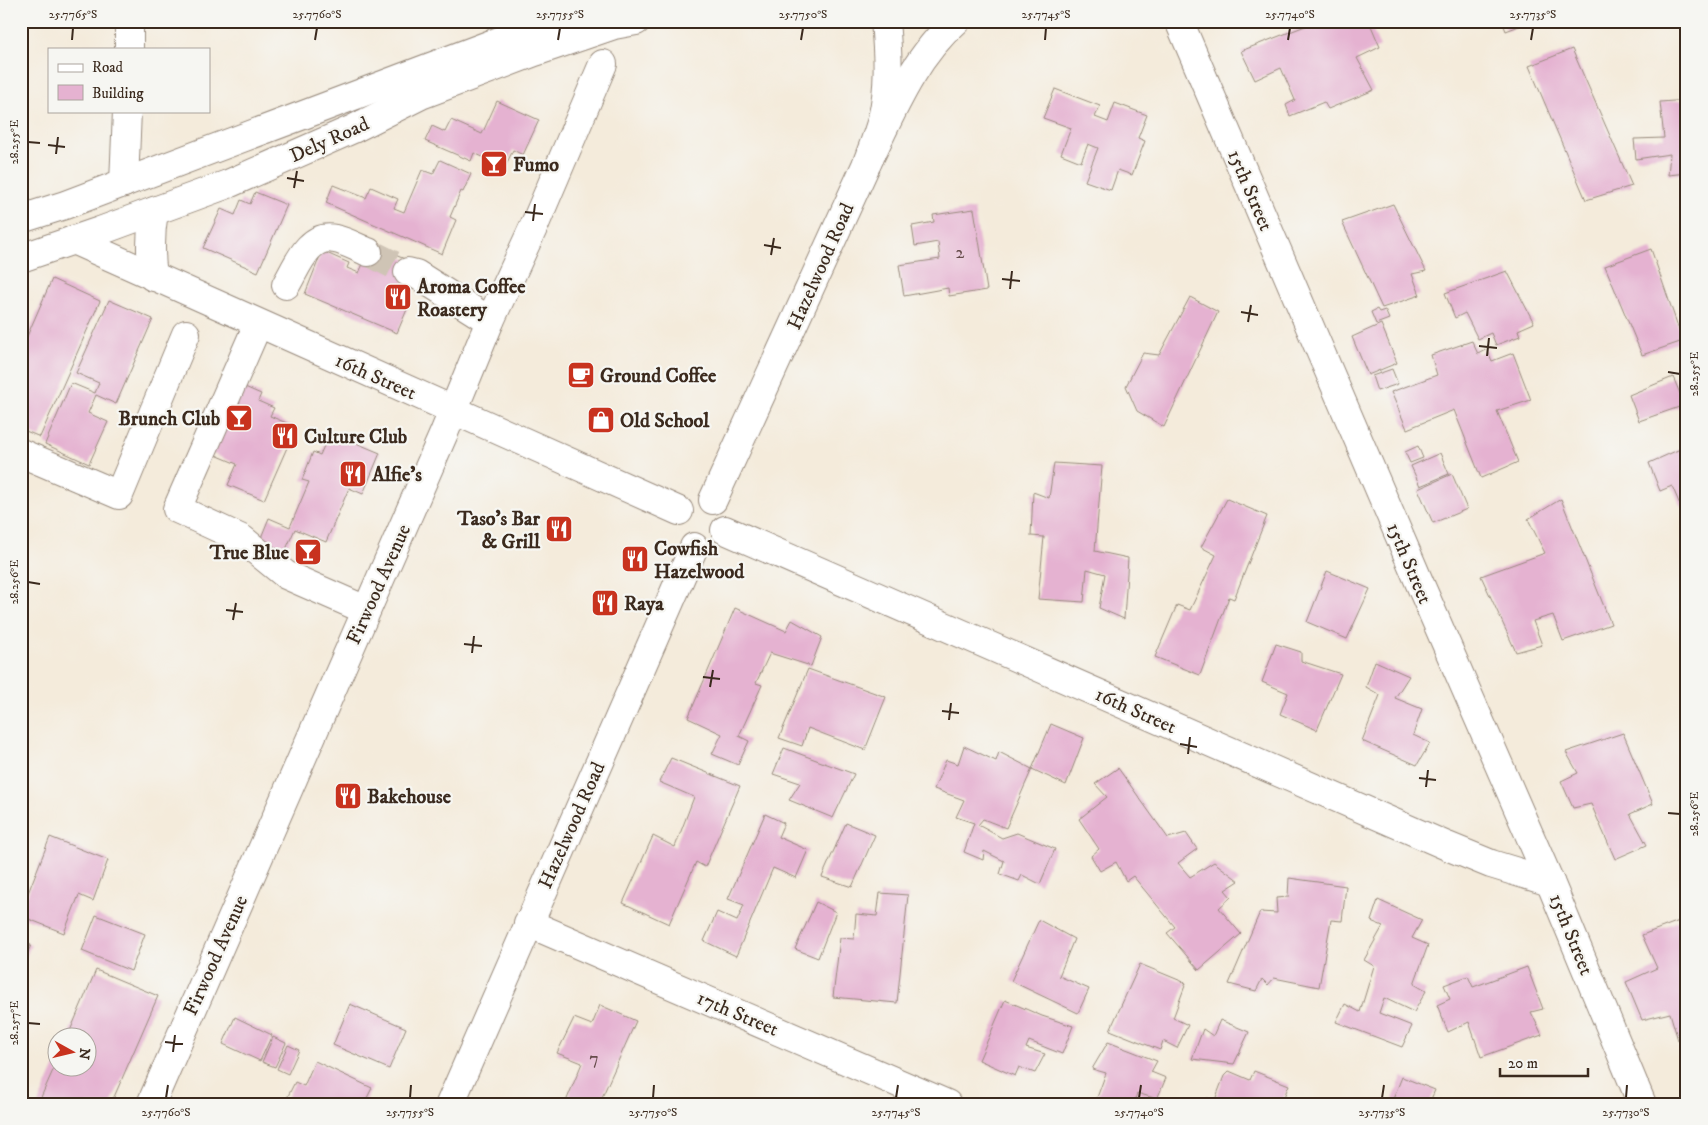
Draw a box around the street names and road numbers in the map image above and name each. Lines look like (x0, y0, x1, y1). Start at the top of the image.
street label: Dely Road (286, 112, 373, 169)
street label: 15th Street (1221, 146, 1278, 235)
street label: Hazelwood Road (782, 199, 860, 334)
street label: 16th Street (331, 348, 420, 406)
street label: 15th Street (1380, 519, 1437, 608)
street label: Firwood Avenue (342, 521, 417, 649)
street label: 16th Street (1091, 682, 1180, 740)
street label: Hazelwood Road (533, 758, 611, 893)
street label: 15th Street (1543, 890, 1598, 979)
street label: Firwood Avenue (179, 892, 254, 1020)
street label: 17th Street (693, 986, 782, 1043)

